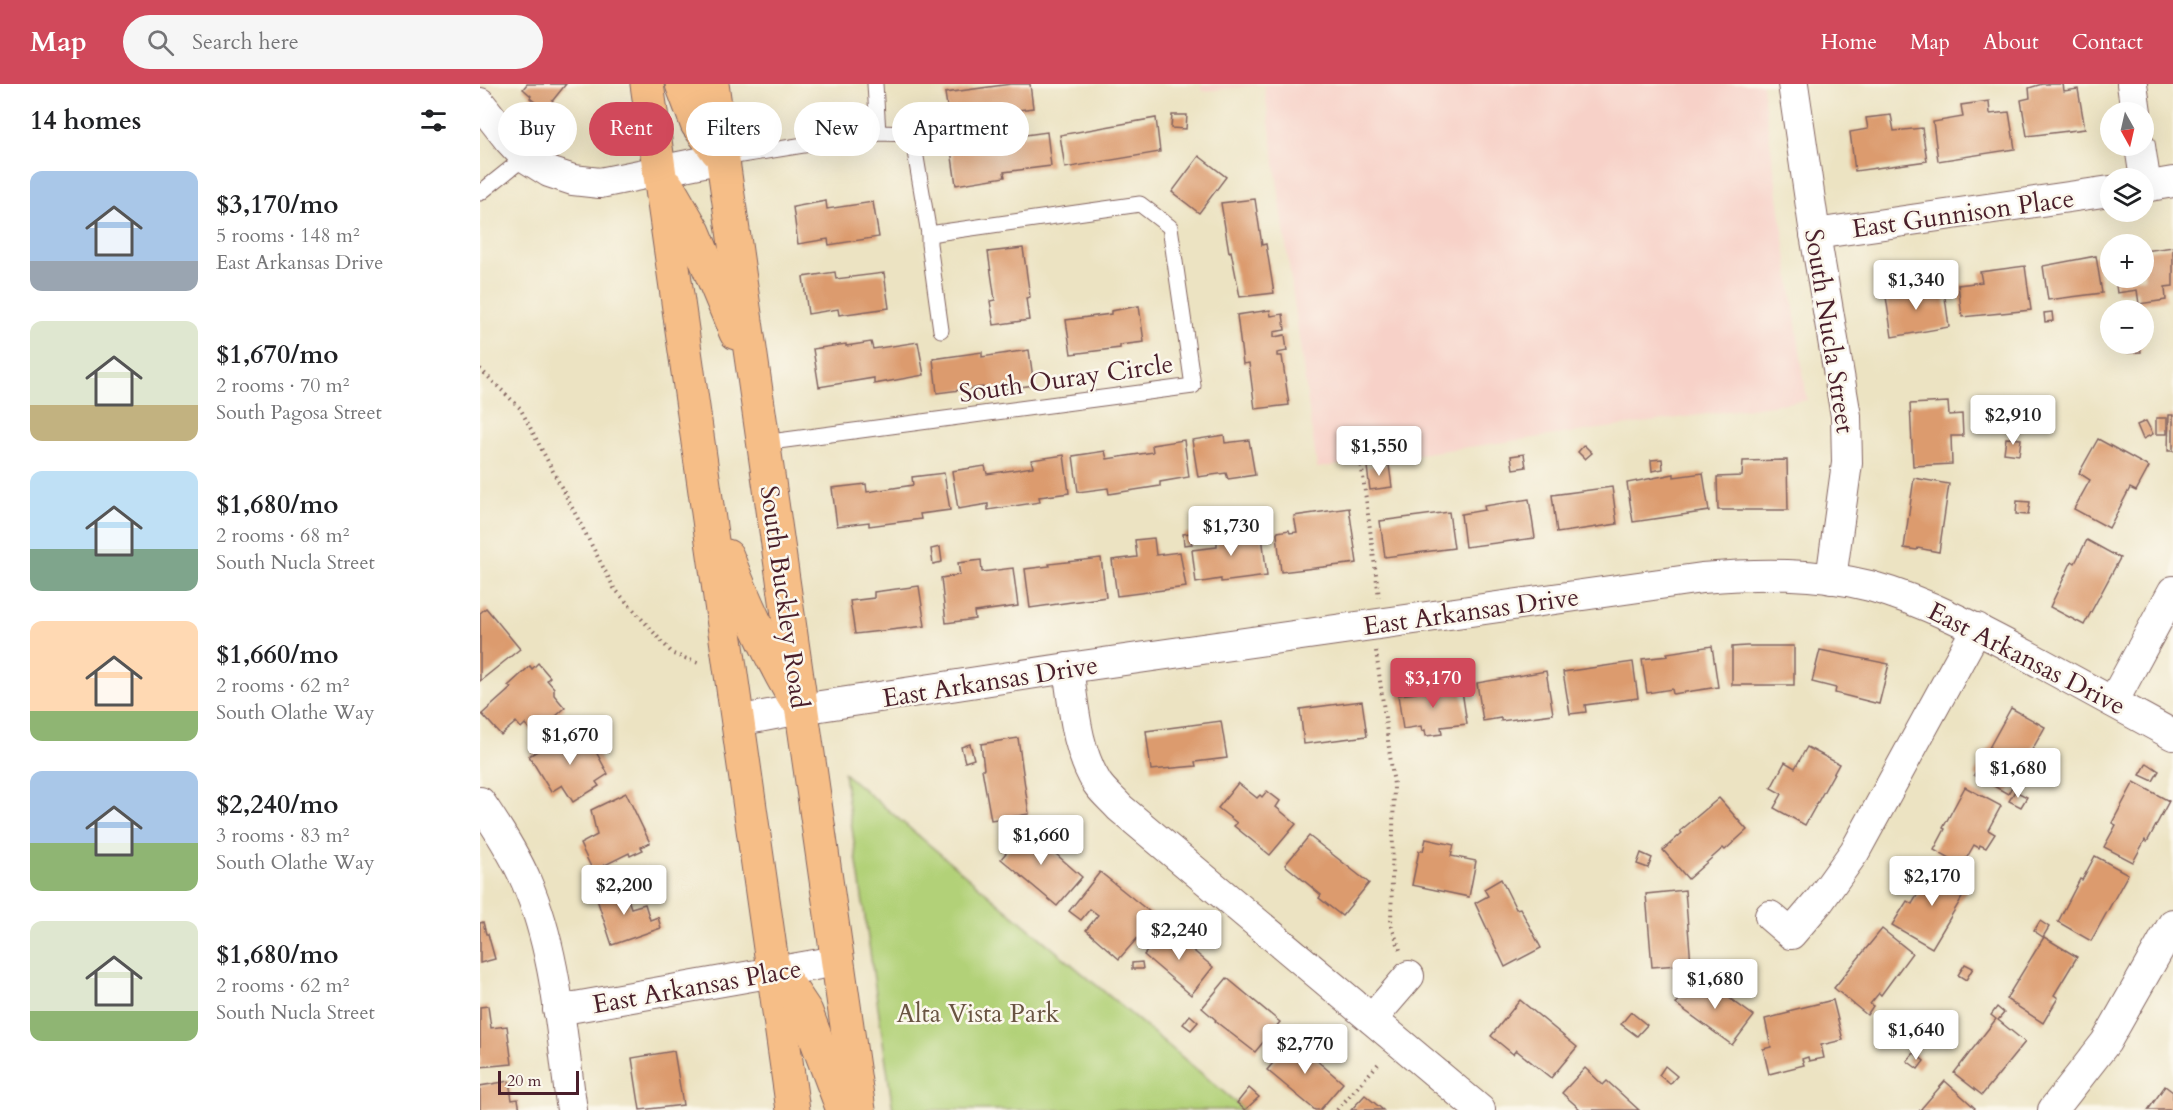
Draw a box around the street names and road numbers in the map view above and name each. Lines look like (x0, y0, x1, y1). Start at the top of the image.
street label: East Gunnison Place (1850, 181, 2077, 246)
street label: South Nucla Street (1796, 226, 1863, 436)
street label: South Ouray Circle (957, 346, 1175, 411)
street label: South Buckley Road (752, 483, 818, 711)
street label: East Arkansas Drive (1361, 579, 1581, 644)
street label: East Arkansas Drive (1922, 593, 2132, 723)
street label: East Arkansas Drive (880, 647, 1100, 716)
street label: East Arkansas Place (590, 951, 804, 1022)

